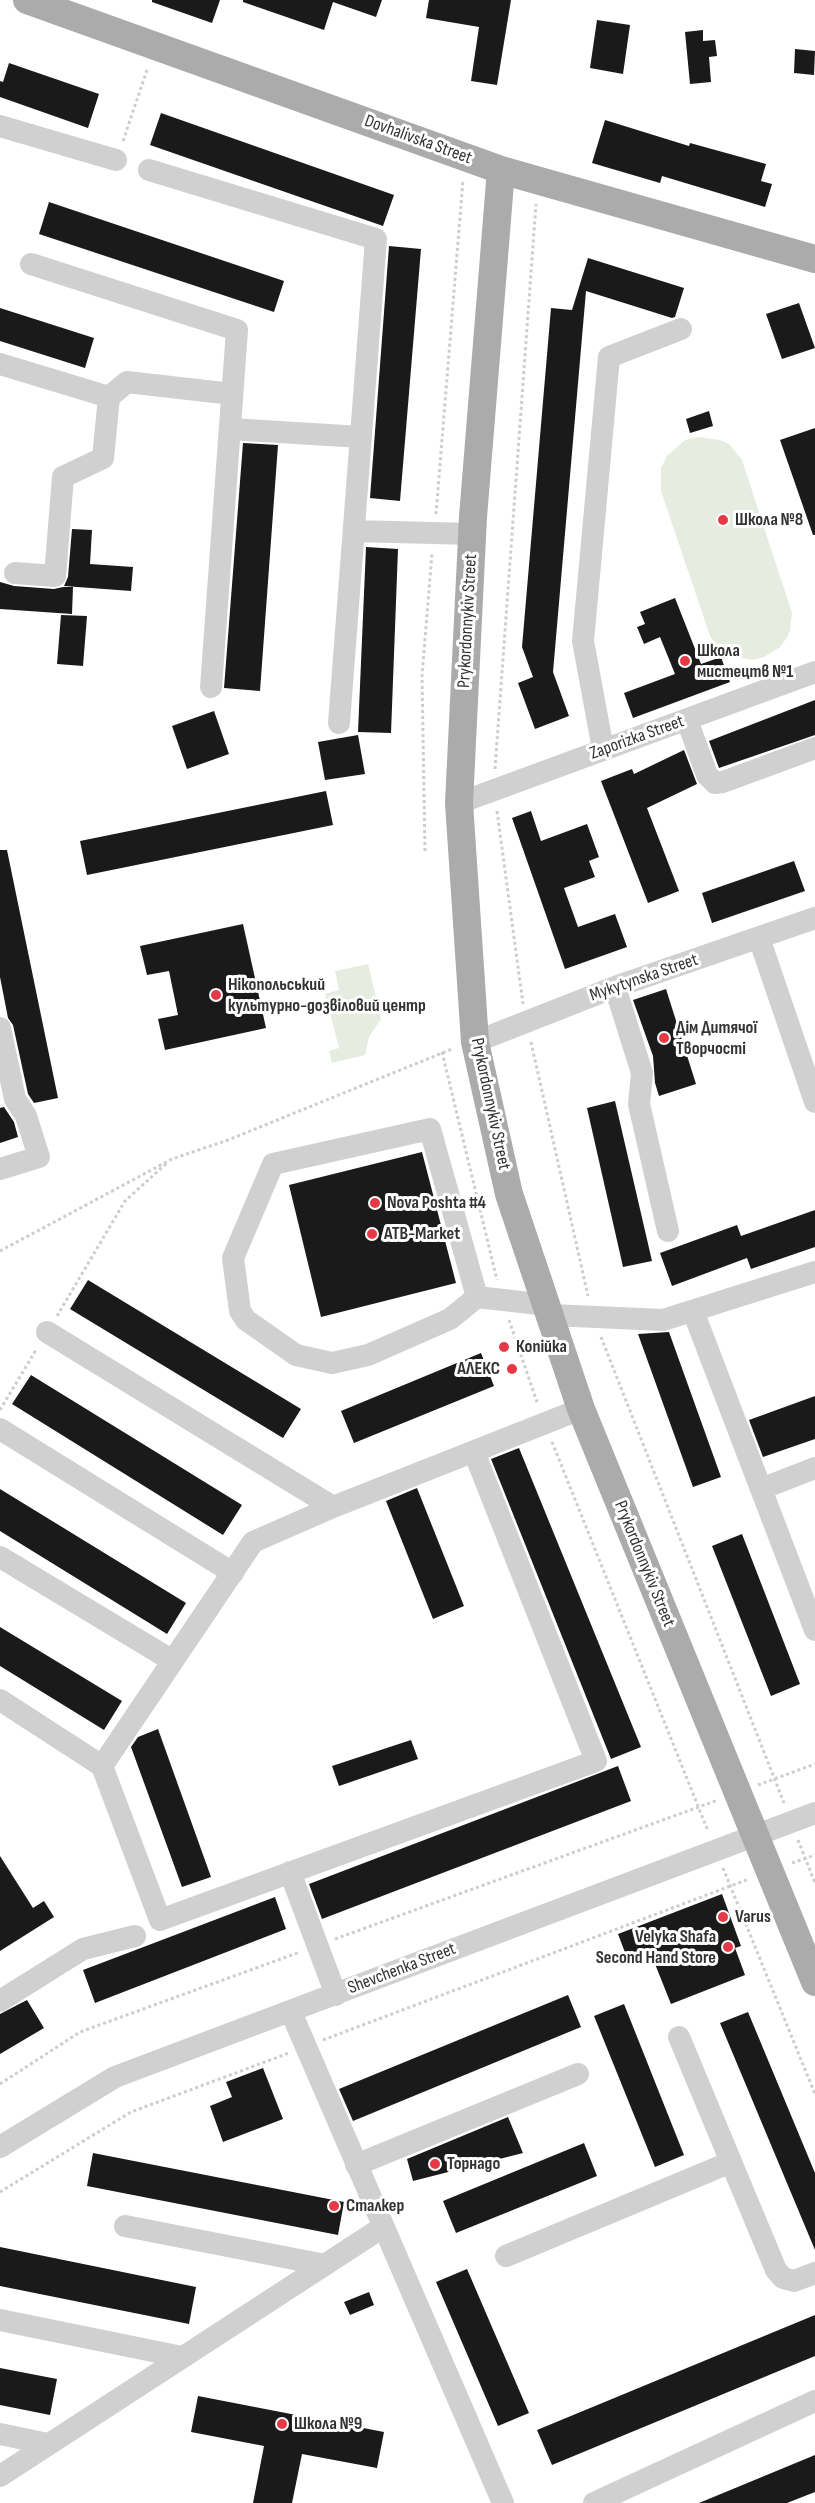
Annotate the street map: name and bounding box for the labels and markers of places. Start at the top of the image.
place label: Школа №8 [735,509,803,531]
marker: Школа №8 [716,513,730,527]
place label: Школа мистецтв №1 [697,640,793,682]
marker: Школа мистецтв №1 [678,654,692,668]
place label: Нікопольський культурно-дозвіловий центр [228,974,426,1016]
marker: Нікопольський культурно-дозвіловий центр [209,988,223,1002]
place label: Дім Дитячої Творчості [676,1017,757,1060]
marker: Дім Дитячої Творчості [657,1031,671,1045]
place label: Nova Poshta #4 [387,1192,486,1214]
marker: Nova Poshta #4 [368,1196,382,1210]
place label: ATB-Market [384,1223,460,1245]
marker: ATB-Market [365,1227,379,1241]
place label: Копійка [516,1336,567,1358]
marker: Копійка [497,1340,511,1354]
place label: АЛЕКС [457,1358,500,1380]
marker: АЛЕКС [505,1362,519,1376]
place label: Varus [735,1906,771,1928]
marker: Varus [716,1910,730,1924]
place label: Velyka Shafa Second Hand Store [596,1926,716,1968]
marker: Velyka Shafa Second Hand Store [721,1940,735,1954]
place label: Торнадо [447,2153,500,2175]
marker: Торнадо [428,2157,442,2171]
place label: Сталкер [346,2195,404,2217]
marker: Сталкер [327,2199,341,2213]
place label: Школа №9 [294,2413,362,2435]
marker: Школа №9 [275,2417,289,2431]

